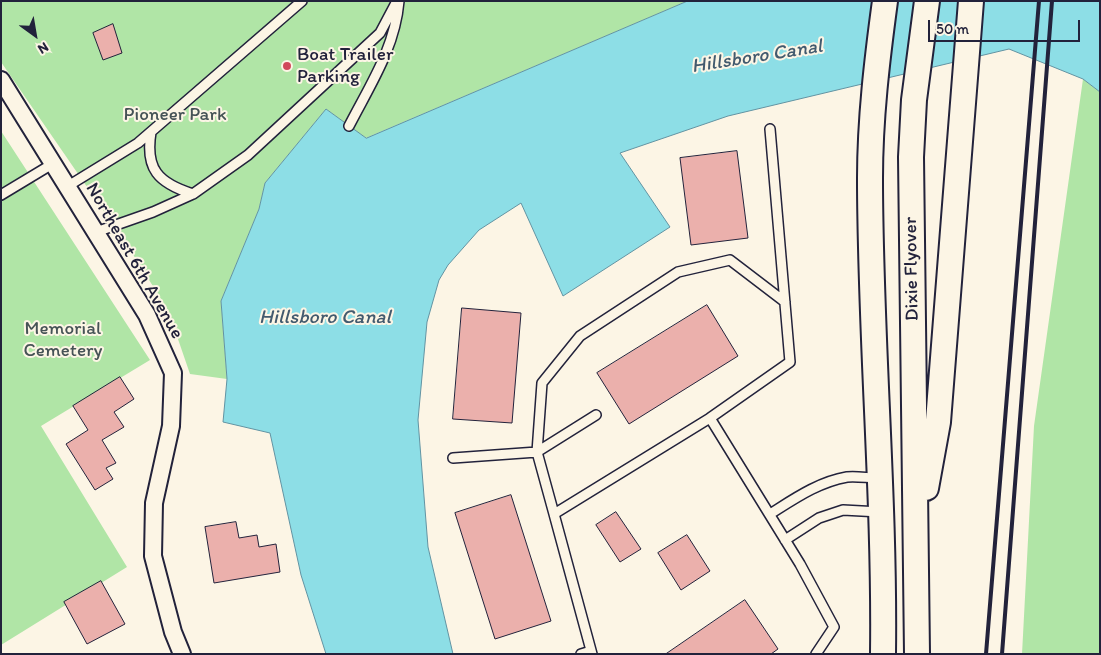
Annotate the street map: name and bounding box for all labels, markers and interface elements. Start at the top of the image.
north arrow [10,10,60,60]
scale bar [931,10,1084,42]
text: 50 m [936,20,969,38]
water label: Hillsboro Canal [690,35,824,79]
text: N [35,38,52,58]
place label: Boat Trailer Parking [297,44,393,88]
marker: Boat Trailer Parking [281,60,293,72]
park label: Pioneer Park [123,104,227,126]
street label: Northeast 6th Avenue [80,179,188,343]
street label: Dixie Flyover [900,217,924,321]
water label: Hillsboro Canal [259,306,391,330]
park label: Memorial Cemetery [23,318,103,362]

